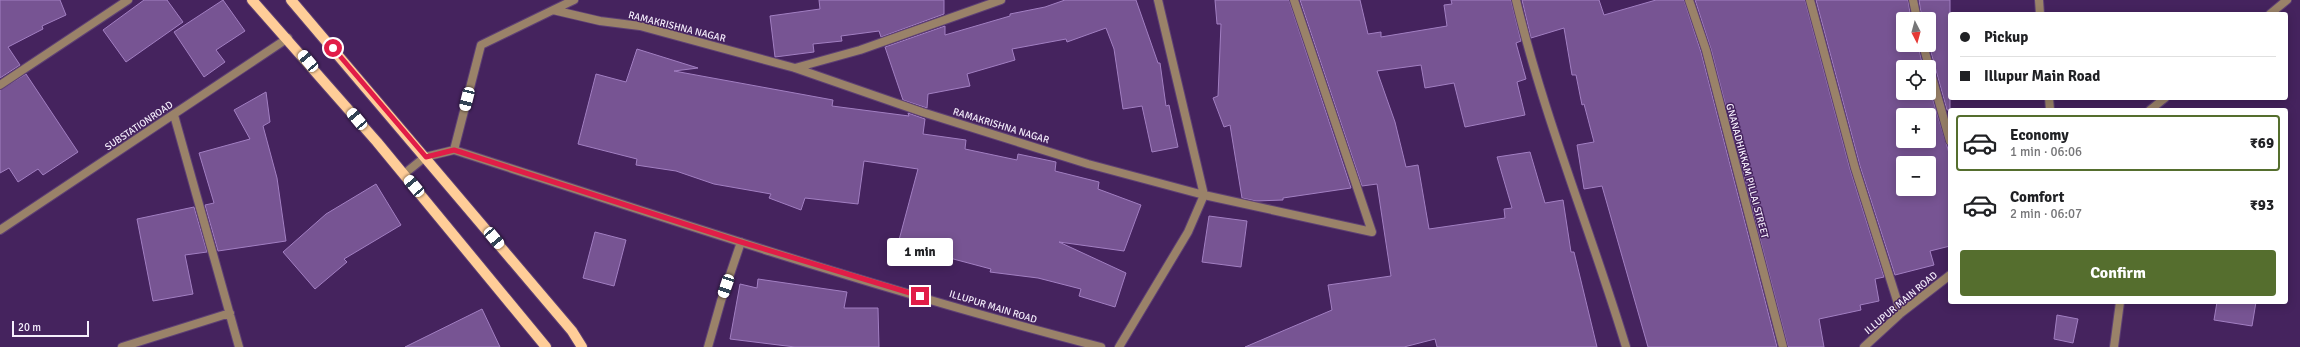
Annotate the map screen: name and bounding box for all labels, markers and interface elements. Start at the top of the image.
street label: RAMAKRISHNA NAGAR [627,9,727,45]
north arrow [1896,12,1936,52]
map controls [1896,12,1936,196]
text: Pickup [1984,28,2028,46]
route start [324,39,342,57]
car [296,48,320,74]
button: locate [1896,60,1936,100]
text: Illupur Main Road [1984,67,2100,85]
car [458,86,476,112]
street label: SUBSTATIONROAD [103,99,175,153]
street label: GNANADHIKKAM PILLAI STREET [1723,102,1771,240]
car [345,106,369,132]
street label: RAMAKRISHNA NAGAR [951,106,1051,146]
button: + [1896,108,1936,148]
icon: car [1962,125,1998,161]
text: Economy [2010,126,2069,144]
text: ₹69 [2250,134,2274,152]
text: 1 min · 06:06 [2010,144,2082,160]
button: − [1896,156,1936,196]
car [402,173,426,199]
icon: car [1962,187,1998,223]
text: Comfort [2010,188,2064,206]
text: ₹93 [2250,196,2274,214]
text: 2 min · 06:07 [2010,206,2082,222]
car [482,225,506,251]
callout: 1 min [887,238,953,266]
text: 1 min [904,244,936,260]
button: Confirm [1960,250,2276,296]
street label: ILLUPUR MAIN ROAD [1862,269,1940,337]
car [716,273,736,299]
route end [911,287,929,305]
street label: ILLUPUR MAIN ROAD [948,288,1038,326]
scale bar [12,319,89,338]
text: 20 m [18,321,41,334]

